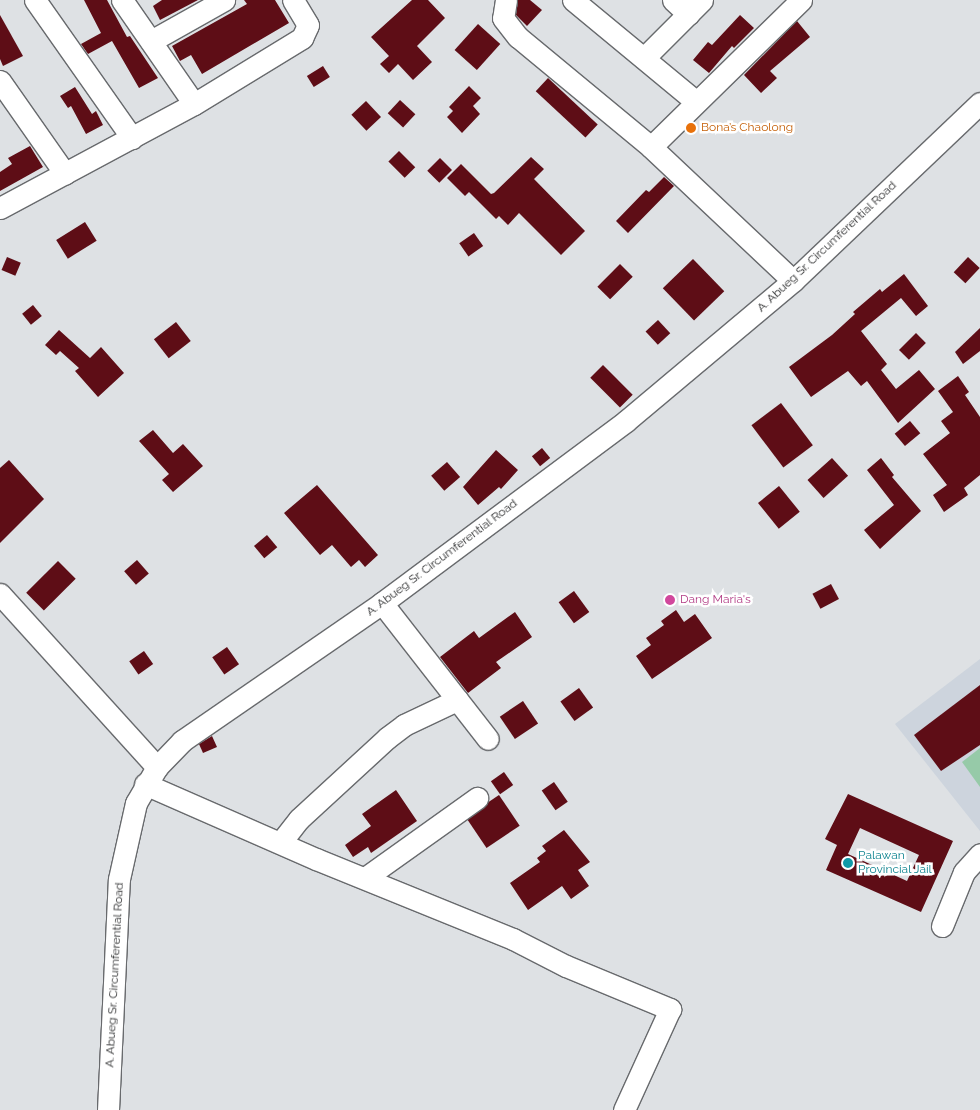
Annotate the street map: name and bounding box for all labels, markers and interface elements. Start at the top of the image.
place label: Bona’s Chaolong [701,121,793,135]
marker: Bona’s Chaolong [685,122,697,134]
street label: A. Abueg Sr. Circumferential Road [754,178,900,316]
street label: A. Abueg Sr. Circumferential Road [363,496,521,620]
place label: Dang Maria's [680,593,751,607]
marker: Dang Maria's [664,594,676,606]
place label: Palawan Provincial Jail [858,849,933,877]
marker: Palawan Provincial Jail [842,857,854,869]
street label: A. Abueg Sr. Circumferential Road [103,882,127,1068]

